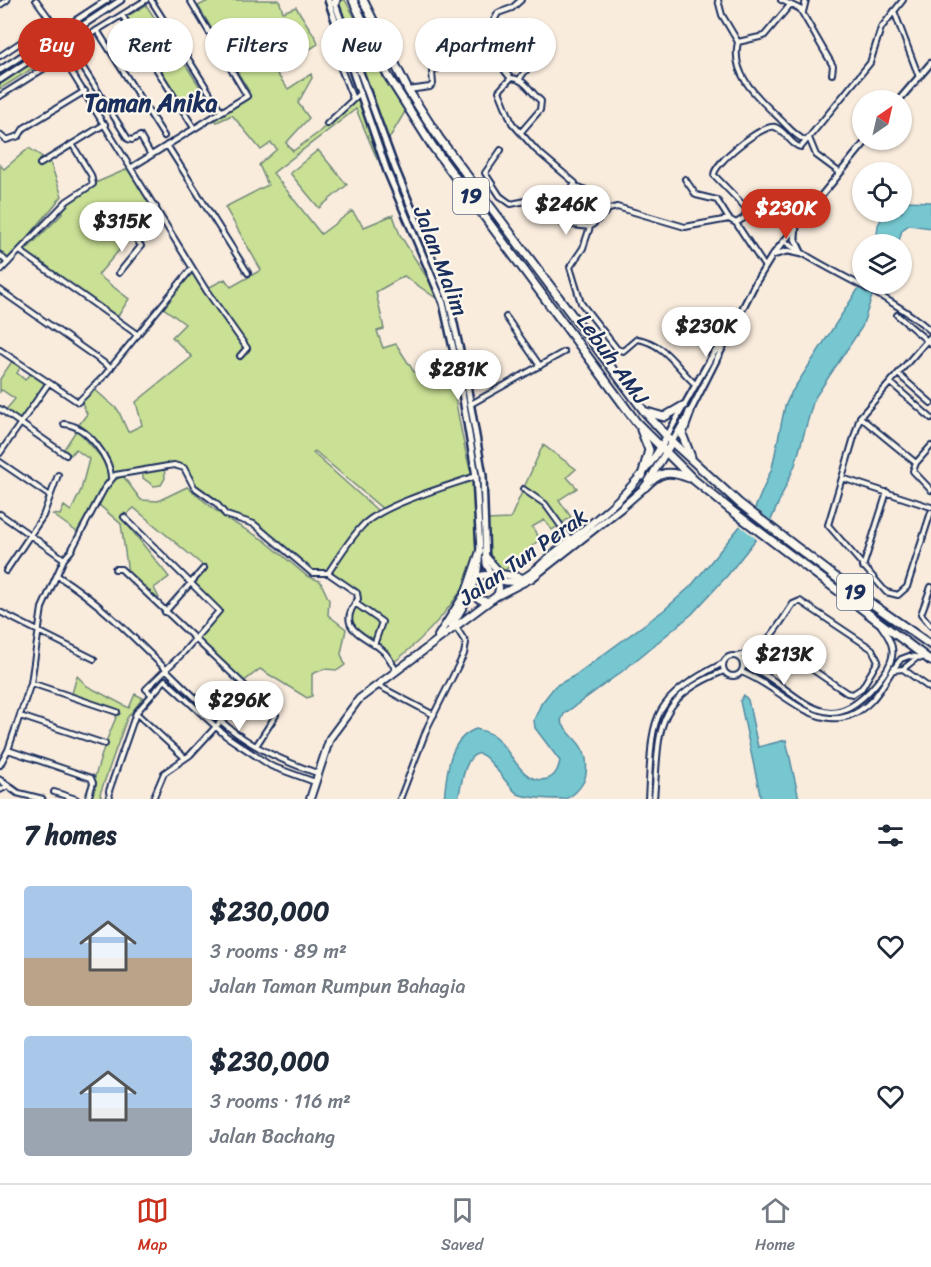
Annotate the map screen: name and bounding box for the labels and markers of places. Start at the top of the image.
pin: $246K [524,185,608,236]
pin: $230K [744,189,828,240]
pin: $315K [80,202,164,253]
pin: $230K [664,307,748,358]
pin: $281K [416,350,500,401]
pin: $213K [742,635,826,686]
pin: $296K [197,681,281,732]

